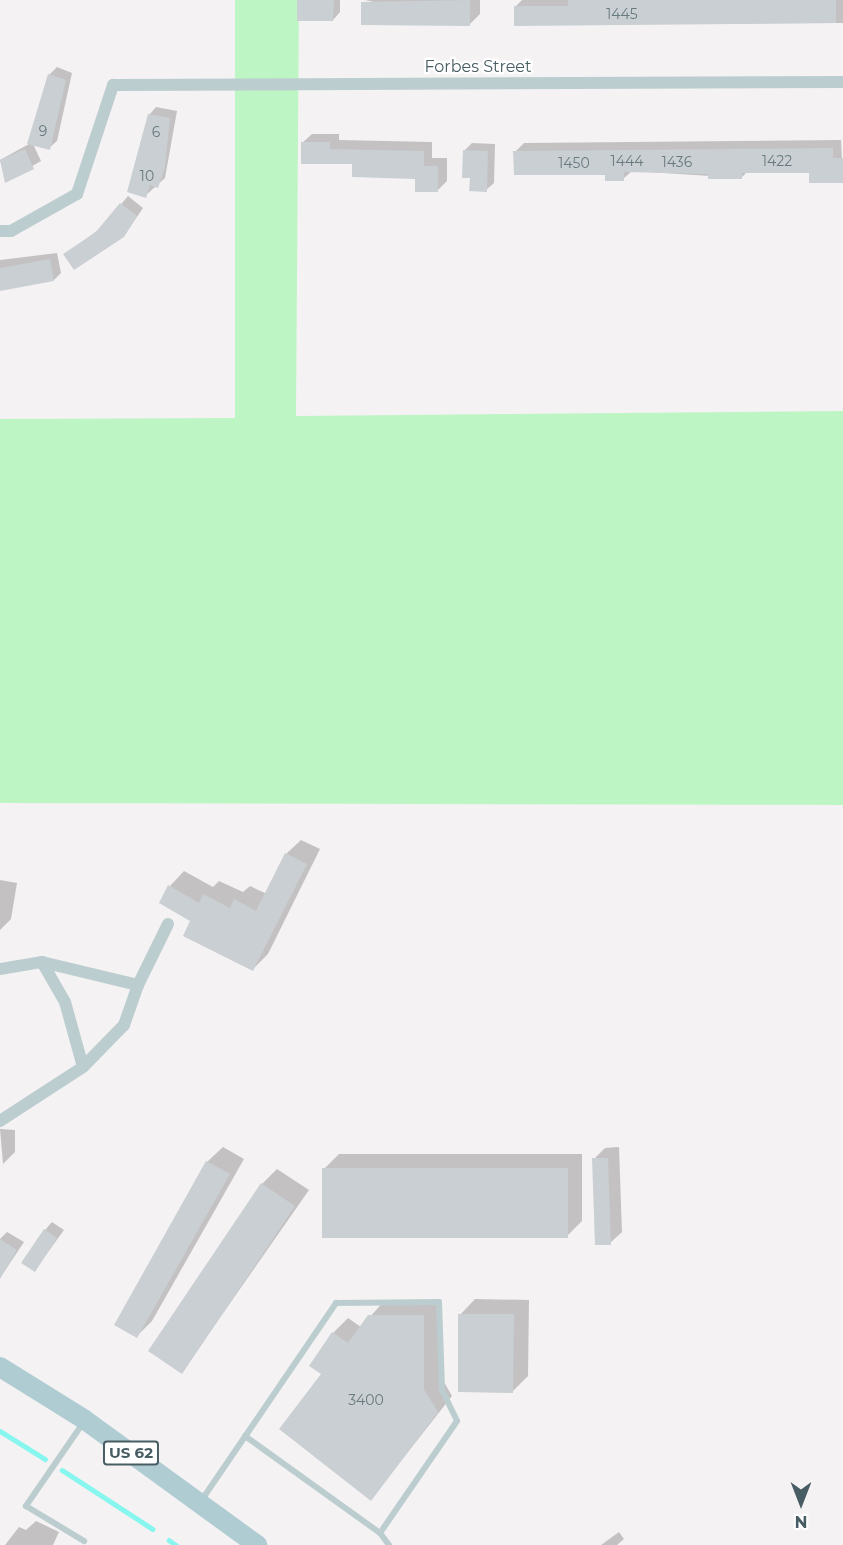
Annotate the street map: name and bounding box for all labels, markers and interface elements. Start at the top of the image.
house number: 1445 [606,6,638,22]
street label: Forbes Street [424,57,532,77]
house number: 9 [39,123,47,139]
house number: 6 [152,124,160,140]
house number: 1444 [611,153,643,169]
house number: 1422 [762,153,792,169]
house number: 1436 [662,154,692,170]
house number: 1450 [558,155,590,171]
house number: 10 [140,168,154,184]
house number: 3400 [348,1392,384,1408]
road number: US 62 [102,1441,160,1465]
north arrow [771,1473,831,1533]
text: N [795,1512,807,1531]

